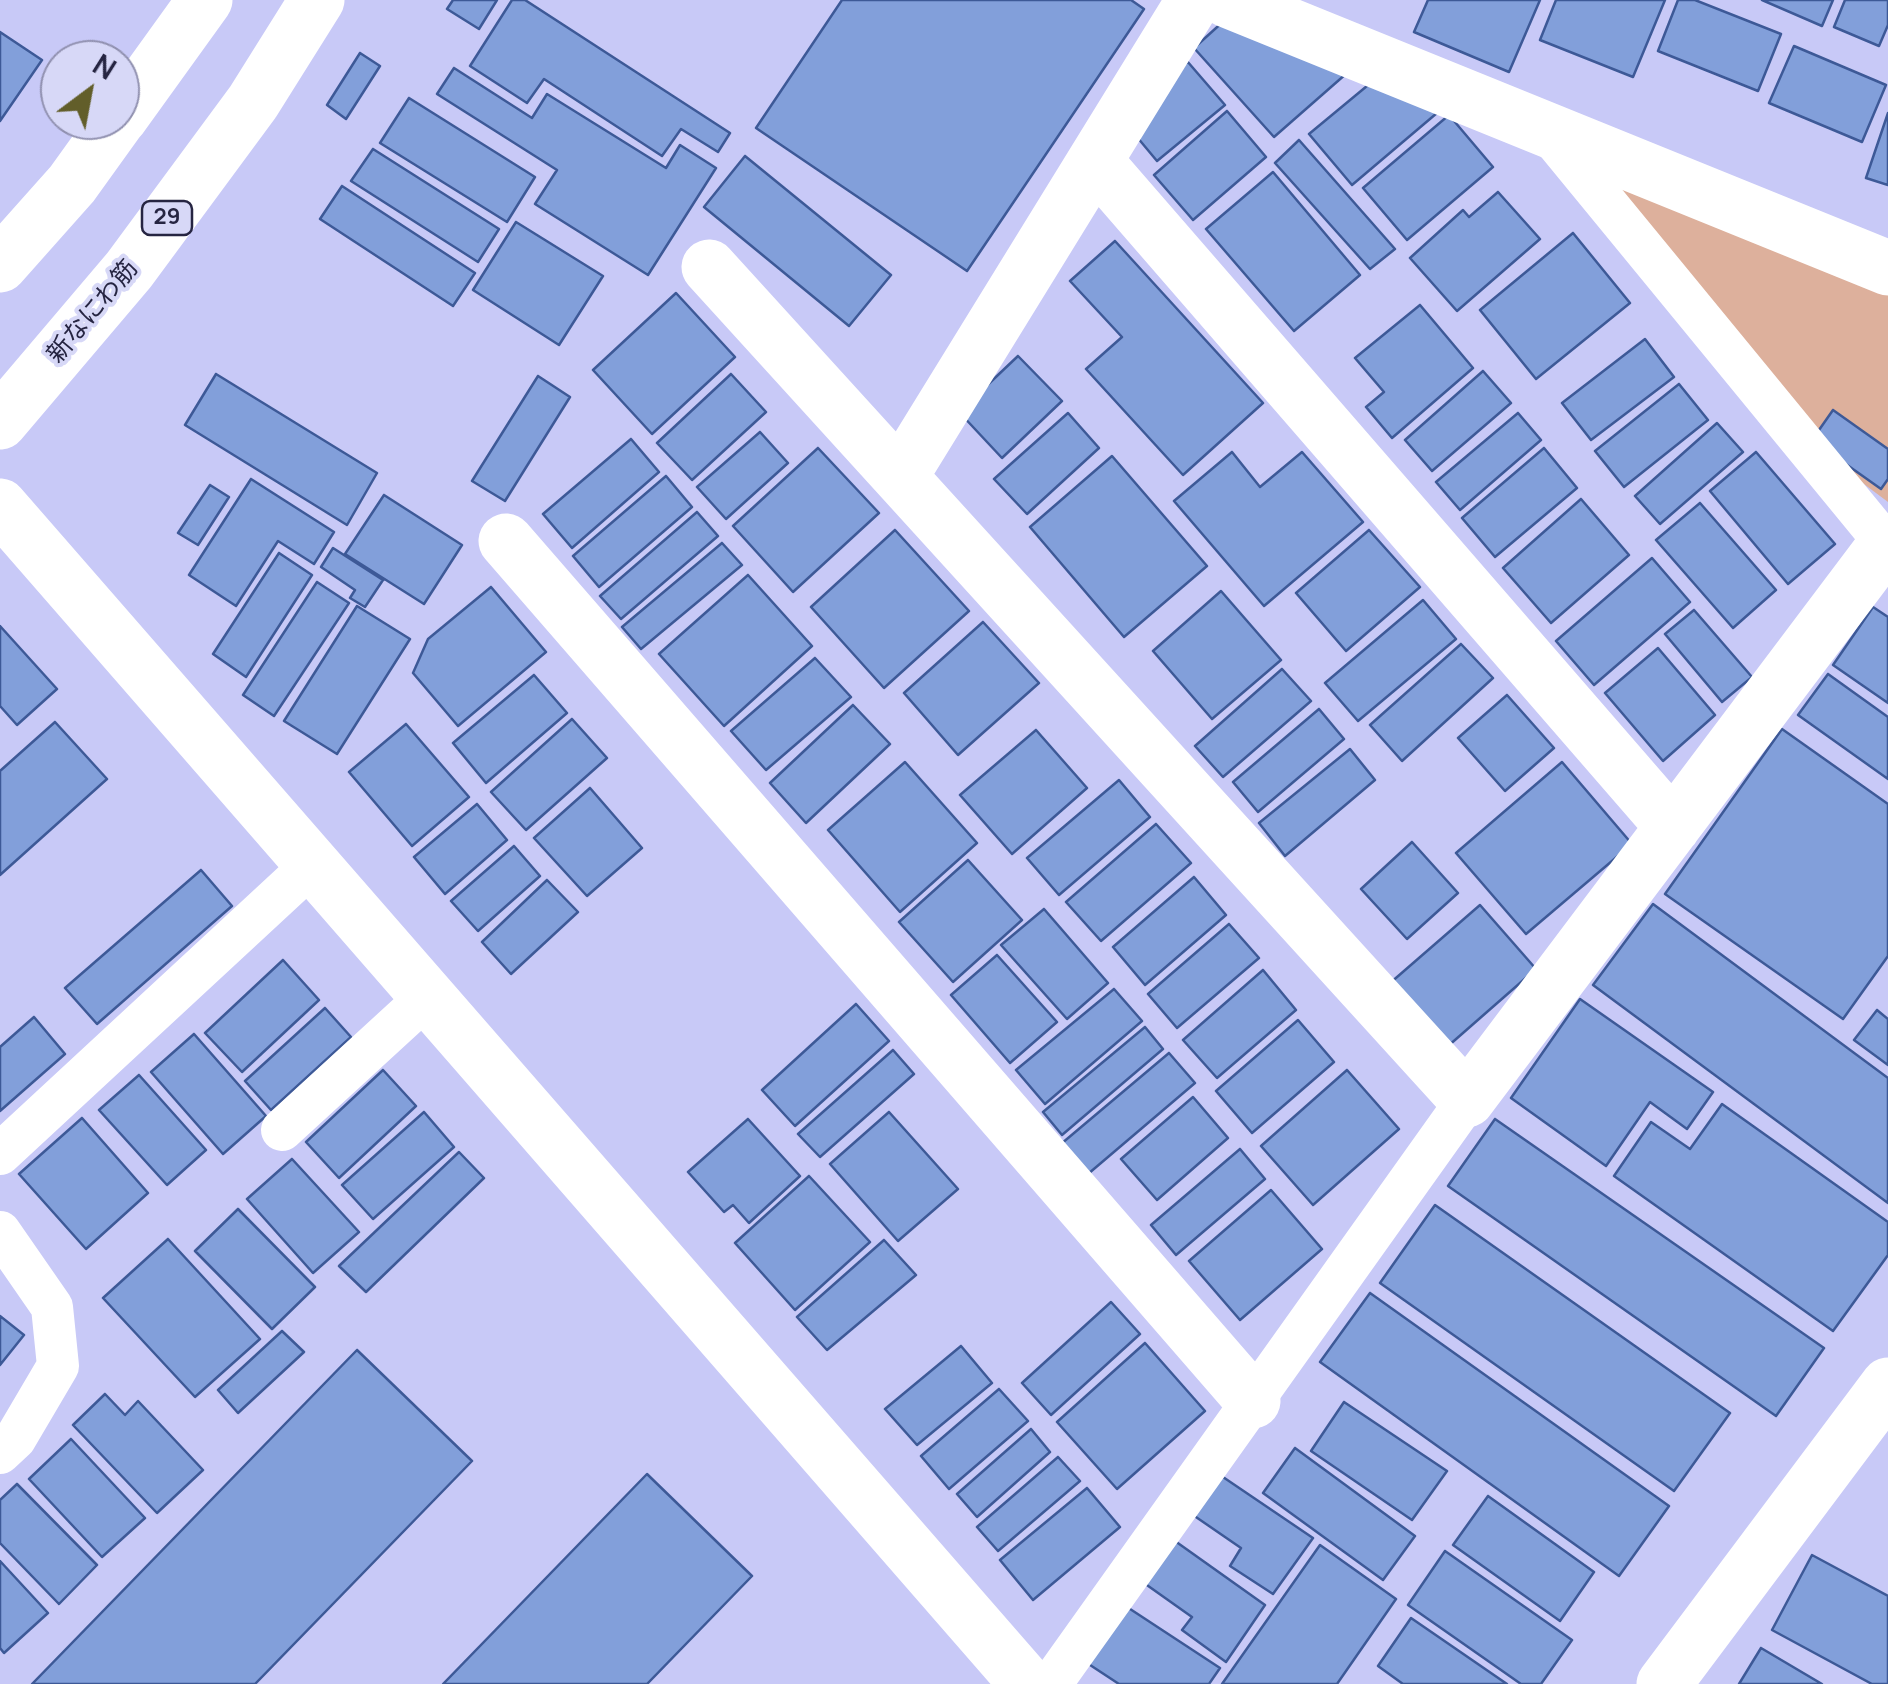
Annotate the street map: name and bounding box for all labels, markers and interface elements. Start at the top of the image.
north arrow [40,40,140,140]
text: N [86,45,123,88]
road number: 29 [142,201,192,235]
street label: 新なにわ筋 [41,254,145,370]

